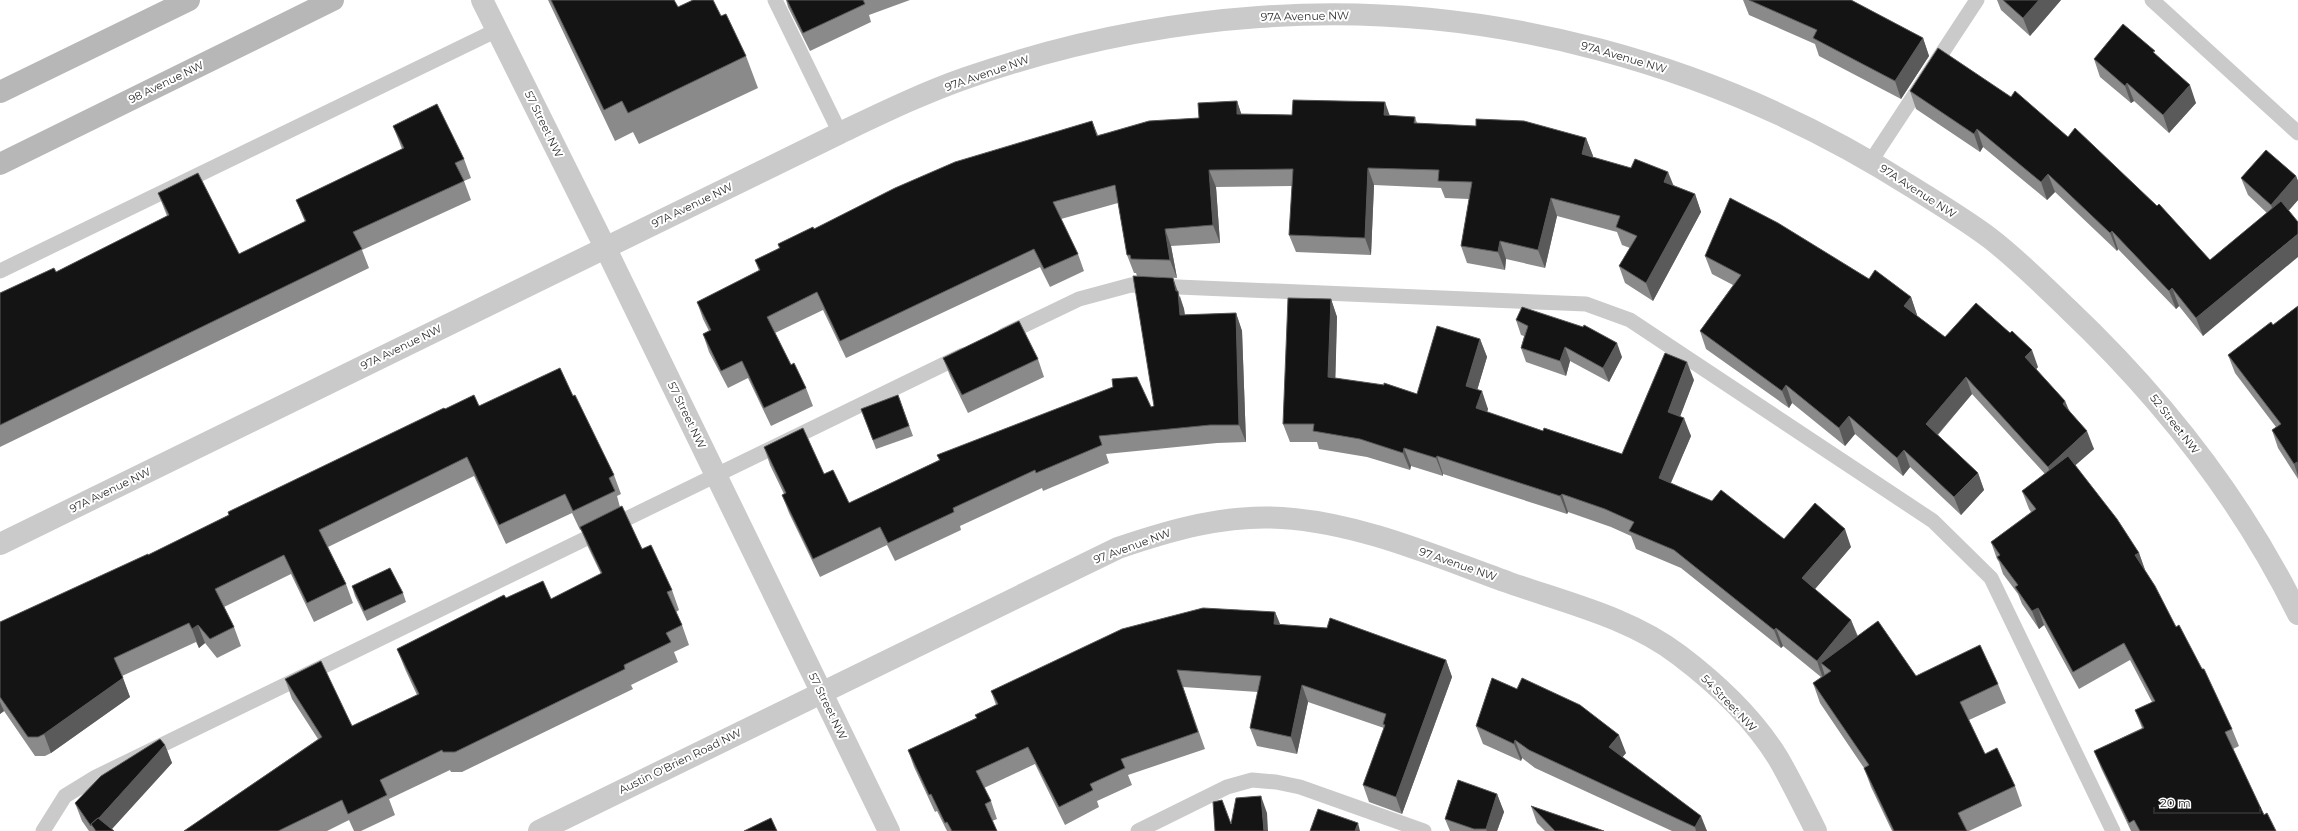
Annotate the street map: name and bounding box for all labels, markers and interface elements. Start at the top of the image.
street label: 97A Avenue NW [1261,8,1349,24]
street label: 97A Avenue NW [1580,38,1668,76]
street label: 97A Avenue NW [943,52,1031,94]
street label: 98 Avenue NW [126,58,206,106]
street label: 57 Street NW [522,88,566,160]
street label: 97A Avenue NW [1877,161,1959,221]
street label: 97A Avenue NW [649,179,735,231]
street label: 97A Avenue NW [358,321,444,373]
street label: 57 Street NW [665,379,709,451]
street label: 52 Street NW [2147,391,2203,457]
street label: 97A Avenue NW [67,464,153,516]
street label: 97 Avenue NW [1091,526,1173,566]
street label: 97 Avenue NW [1417,544,1499,584]
street label: 57 Street NW [806,670,850,742]
street label: 54 Street NW [1698,672,1760,734]
street label: Austin O'Brien Road NW [616,725,744,797]
scale bar [2154,789,2260,815]
text: 20 m [2160,795,2191,810]

